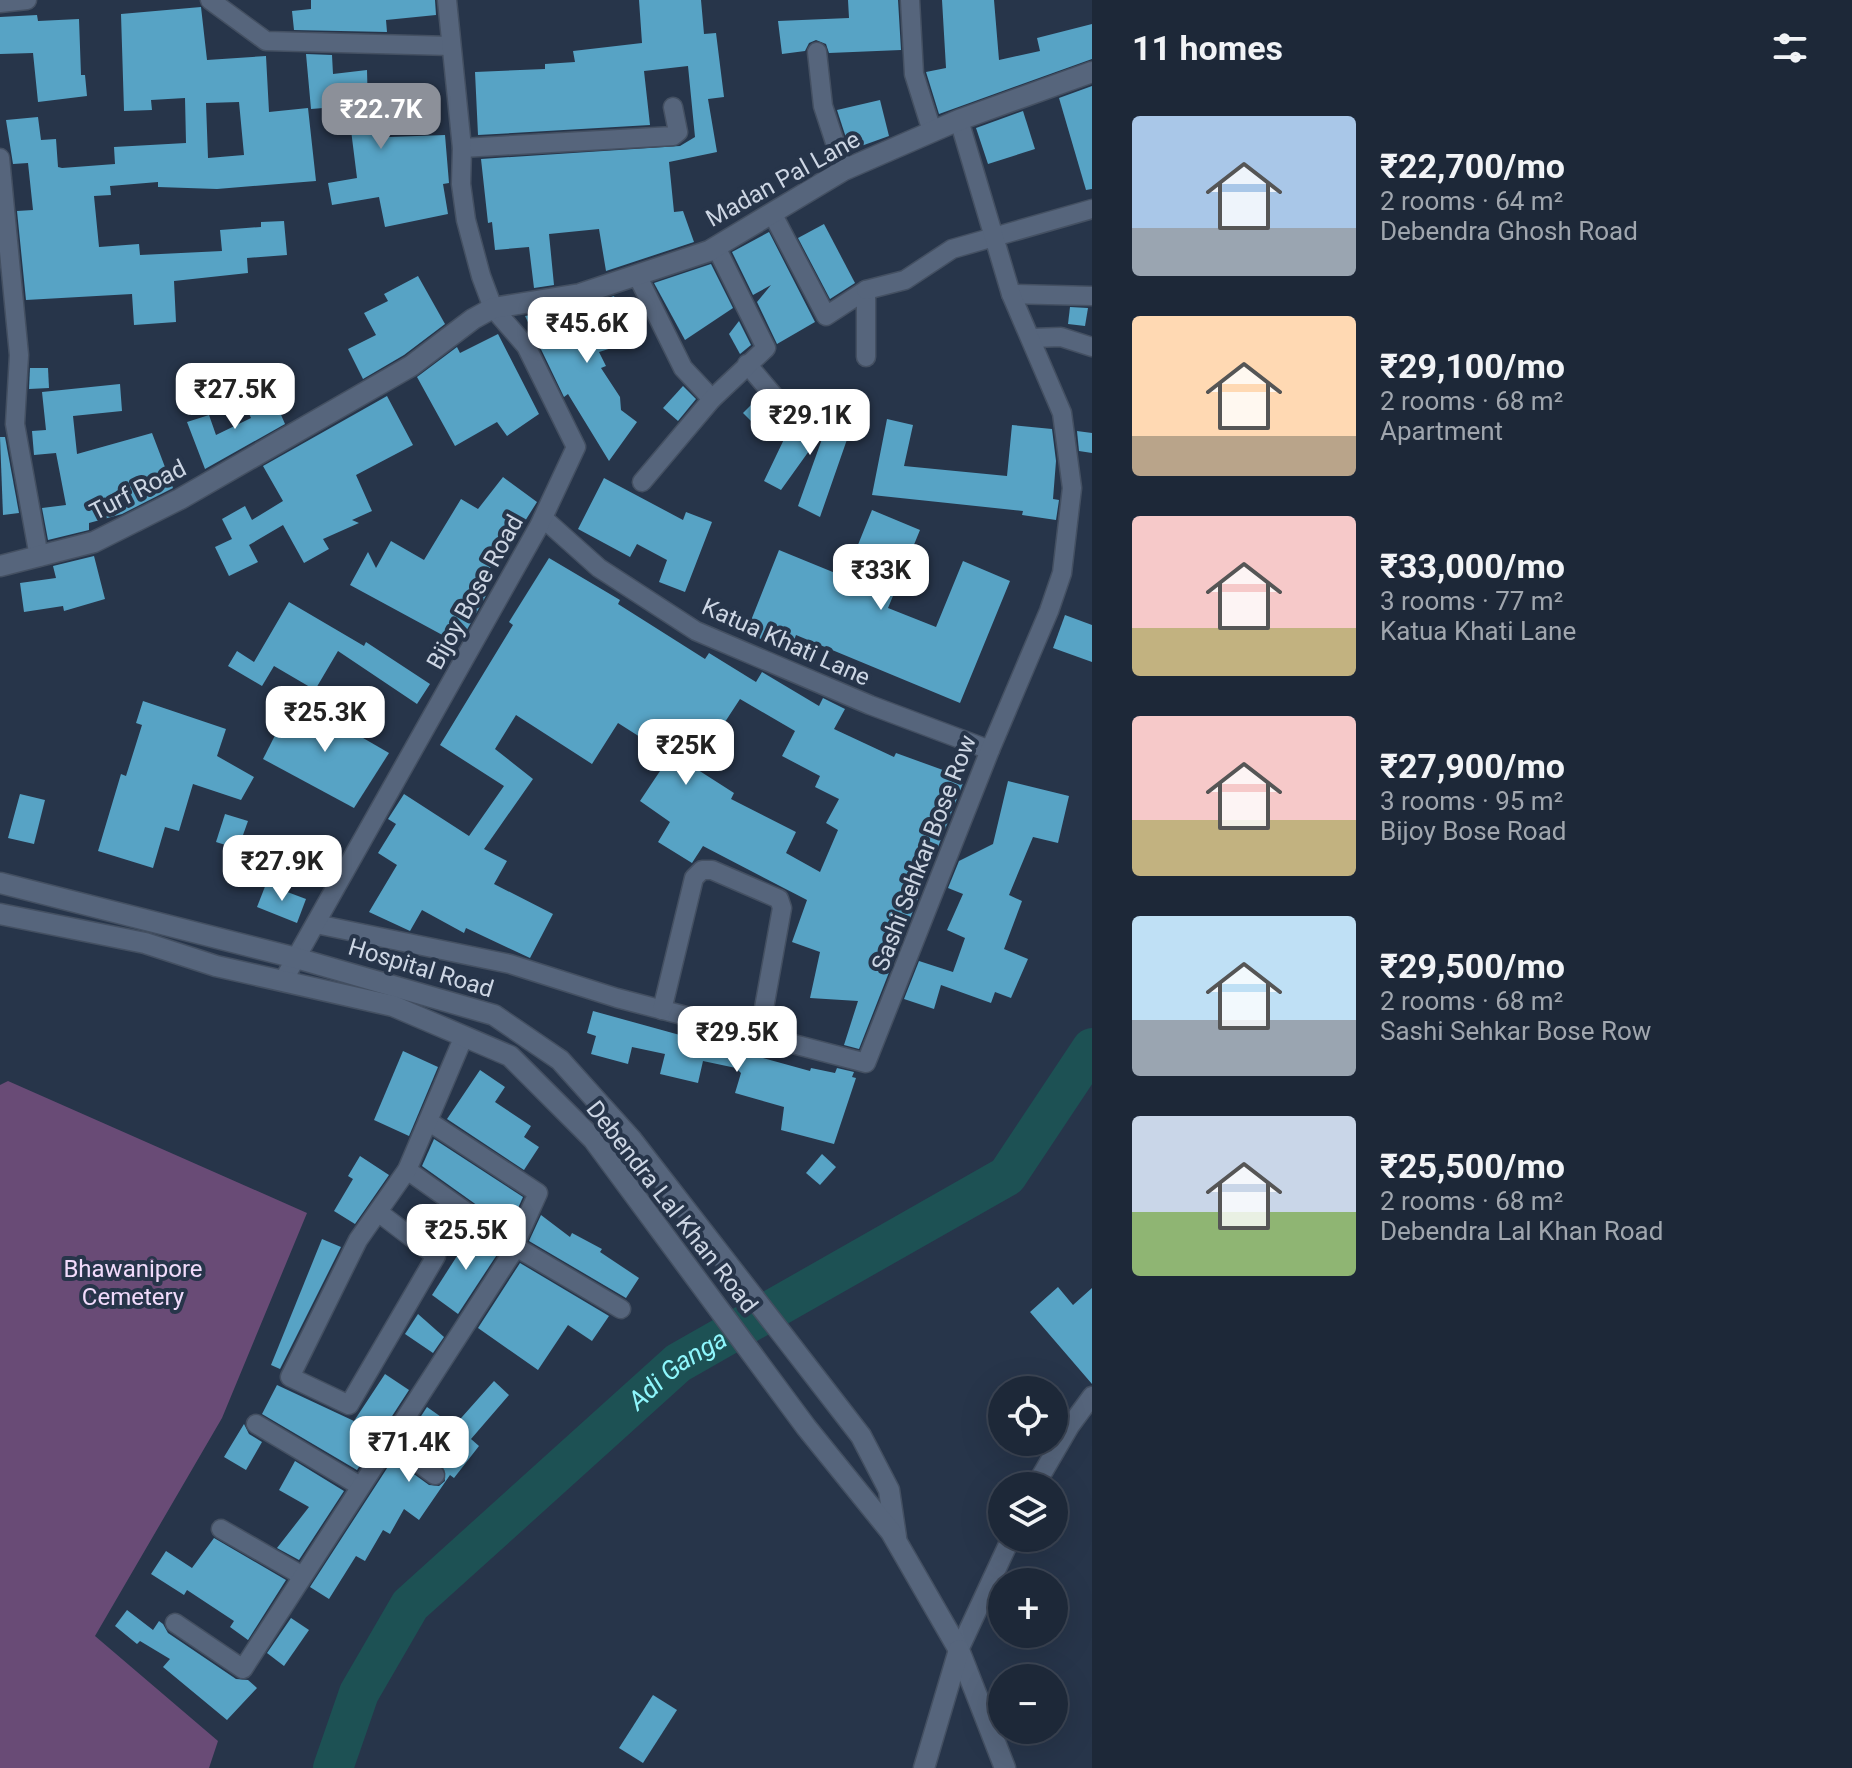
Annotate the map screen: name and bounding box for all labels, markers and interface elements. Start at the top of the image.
icon: filters [1768,26,1812,70]
text: 11 homes [1132,28,1283,68]
pin: ₹22.7K [316,83,446,151]
text: ₹22.7K [340,94,422,124]
street label: Madan Pal Lane [701,125,865,233]
text: ₹22,700/mo [1380,146,1565,186]
icon: home [1196,148,1292,244]
text: 2 rooms · 64 m² [1380,186,1563,216]
text: Debendra Ghosh Road [1380,216,1638,246]
pin: ₹45.6K [522,297,652,365]
text: ₹45.6K [546,308,628,338]
text: ₹29,100/mo [1380,346,1565,386]
icon: home [1196,348,1292,444]
pin: ₹27.5K [170,363,300,431]
text: ₹27.5K [194,374,276,404]
text: 2 rooms · 68 m² [1380,386,1563,416]
pin: ₹29.1K [745,389,875,457]
text: ₹29.1K [769,400,851,430]
text: Apartment [1380,416,1503,446]
street label: Turf Road [85,454,191,526]
street label: Bijoy Bose Road [421,510,529,674]
pin: ₹33K [834,544,928,612]
text: ₹33,000/mo [1380,546,1565,586]
icon: home [1196,548,1292,644]
text: ₹33K [851,555,911,585]
text: 3 rooms · 77 m² [1380,586,1563,616]
street label: Katua Khati Lane [698,592,874,692]
text: Katua Khati Lane [1380,616,1576,646]
pin: ₹25.3K [260,686,390,754]
text: ₹25.3K [284,697,366,727]
pin: ₹25K [639,719,733,787]
text: ₹25K [656,730,716,760]
street label: Sashi Sehkar Bose Row [866,731,982,975]
text: ₹27,900/mo [1380,746,1565,786]
icon: home [1196,748,1292,844]
text: 3 rooms · 95 m² [1380,786,1563,816]
text: Bijoy Bose Road [1380,816,1566,846]
pin: ₹27.9K [217,835,347,903]
text: ₹27.9K [241,846,323,876]
street label: Hospital Road [345,933,497,1003]
text: ₹29,500/mo [1380,946,1565,986]
icon: home [1196,948,1292,1044]
text: 2 rooms · 68 m² [1380,986,1563,1016]
pin: ₹29.5K [672,1006,802,1074]
text: Sashi Sehkar Bose Row [1380,1016,1651,1046]
text: ₹29.5K [696,1017,778,1047]
street label: Debendra Lal Khan Road [580,1095,764,1319]
text: ₹25,500/mo [1380,1146,1565,1186]
icon: home [1196,1148,1292,1244]
text: 2 rooms · 68 m² [1380,1186,1563,1216]
pin: ₹25.5K [401,1204,531,1272]
text: ₹25.5K [425,1215,507,1245]
text: Debendra Lal Khan Road [1380,1216,1663,1246]
park label: Bhawanipore Cemetery [63,1255,203,1311]
water label: Adi Ganga [620,1323,732,1417]
map controls [988,1376,1068,1744]
button: locate [988,1376,1068,1456]
pin: ₹71.4K [344,1416,474,1484]
text: ₹71.4K [368,1427,450,1457]
button: layers [988,1472,1068,1552]
button: + [988,1568,1068,1648]
button: − [988,1664,1068,1744]

